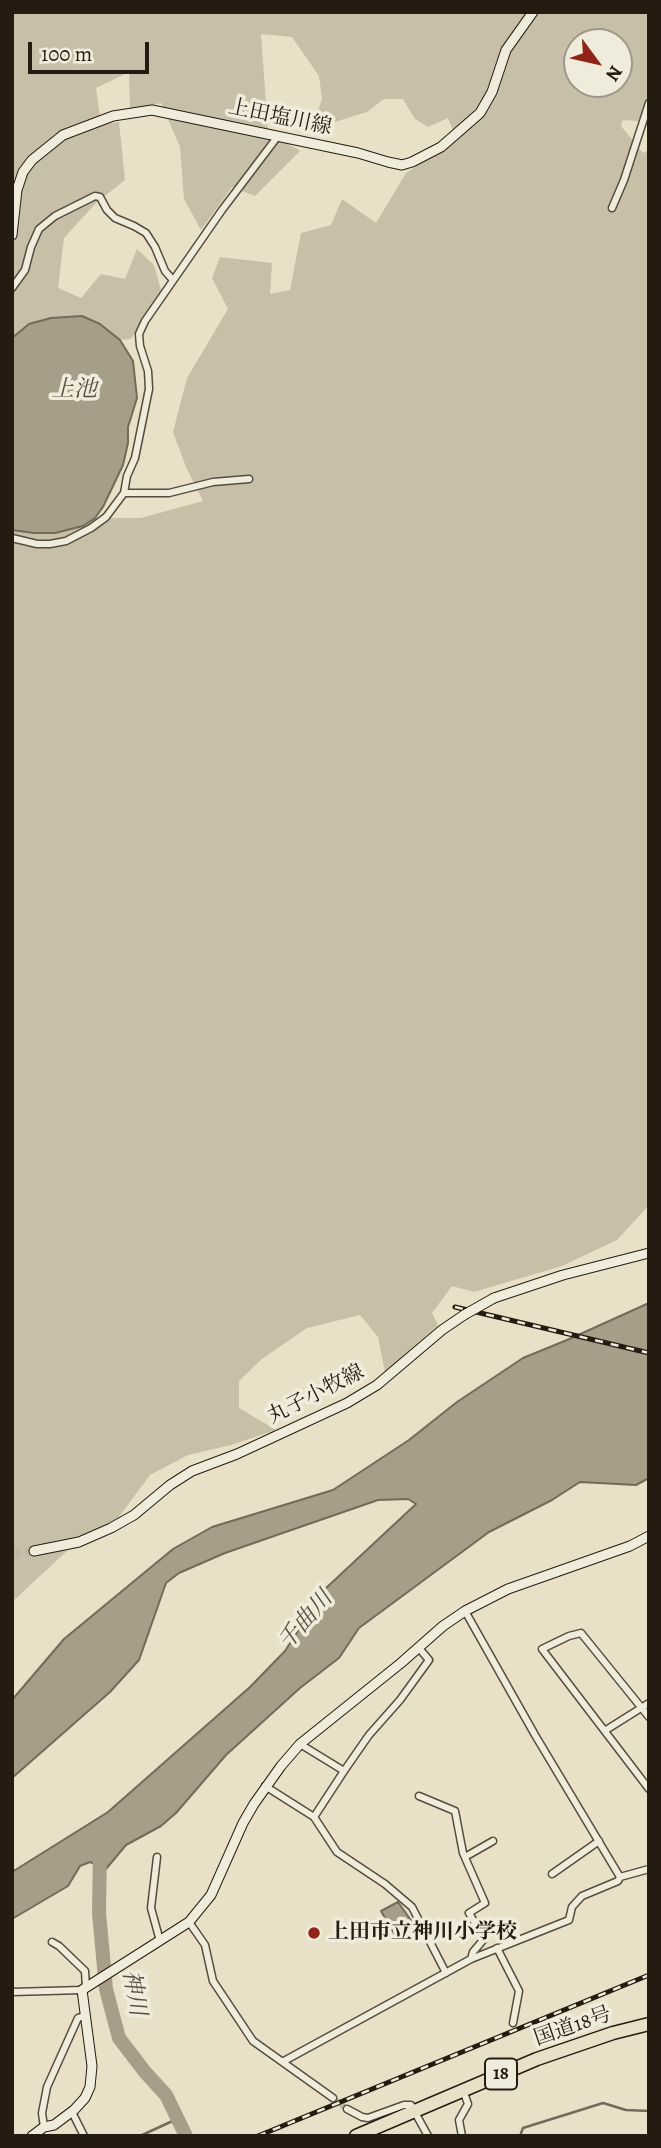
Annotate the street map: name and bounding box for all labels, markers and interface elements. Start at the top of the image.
scale bar [32,28,152,72]
north arrow [563,28,633,98]
text: 100 m [41,40,92,68]
text: N [599,60,629,86]
street label: 上田塩川線 [226,95,334,141]
water label: 上池 [51,376,97,404]
street label: 丸子小牧線 [264,1360,368,1430]
water label: 千曲川 [273,1586,339,1656]
place label: 上田市立神川小学校 [328,1920,517,1946]
marker: 上田市立神川小学校 [306,1925,322,1941]
water label: 神川 [115,1968,151,2018]
street label: 国道18号 [531,2002,615,2052]
road number: 18 [485,2058,517,2090]

